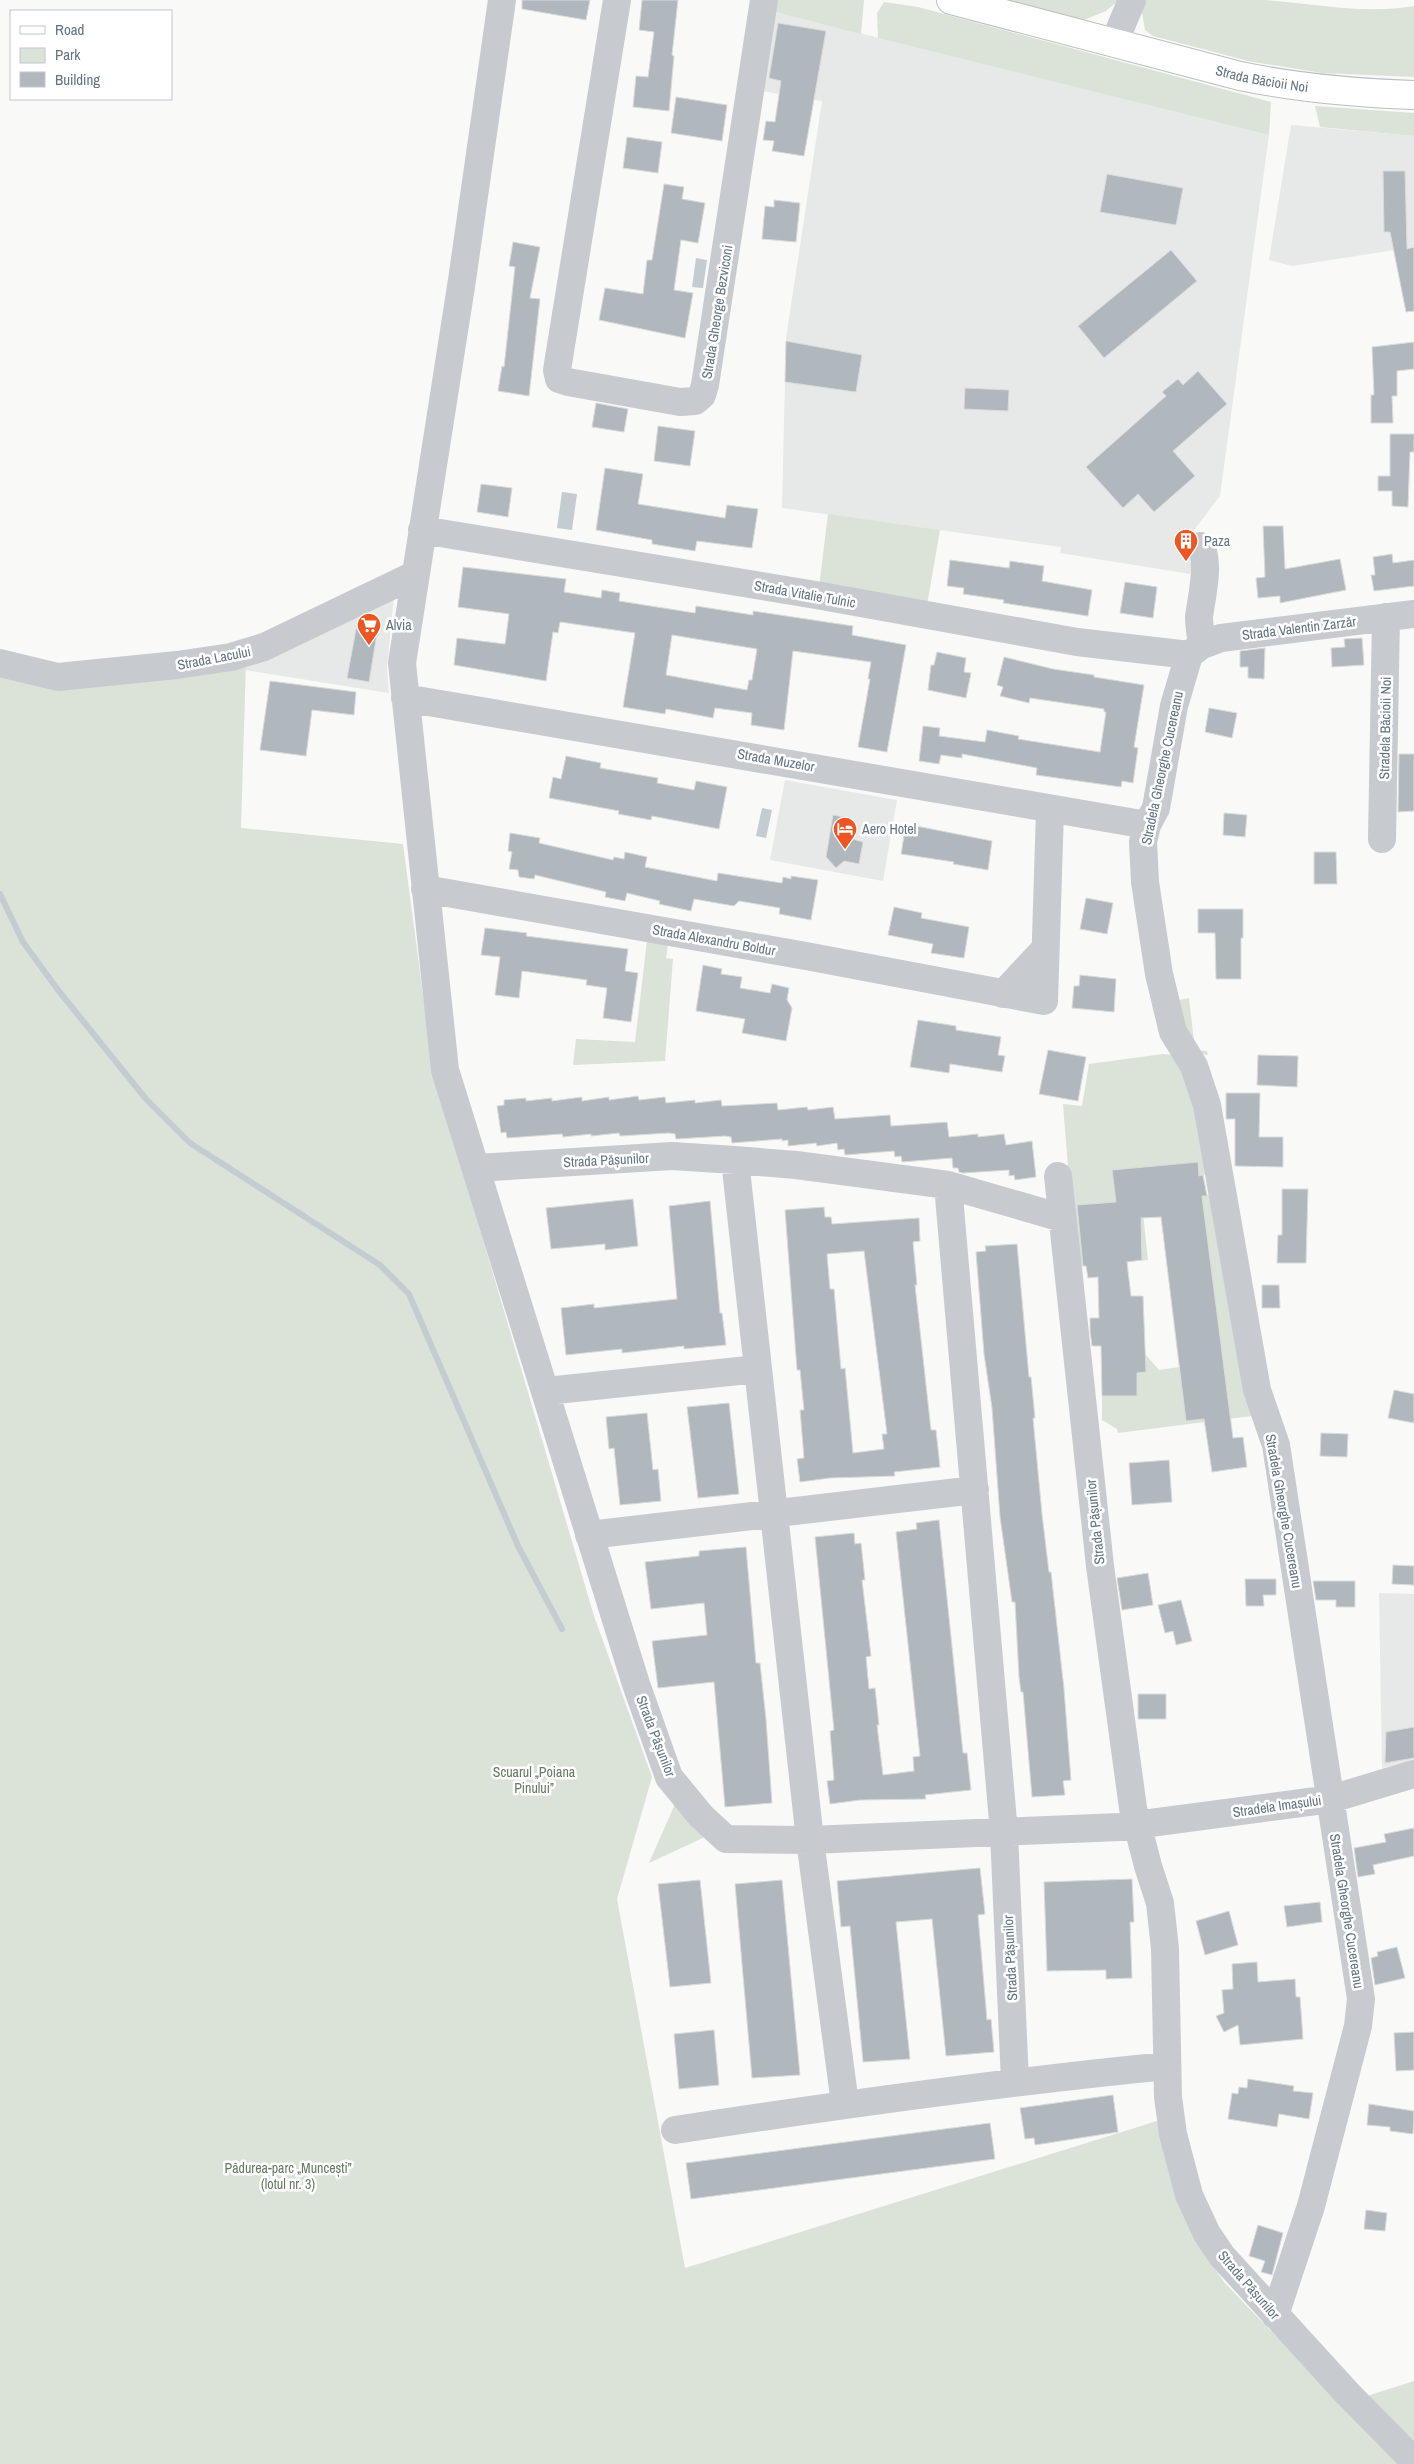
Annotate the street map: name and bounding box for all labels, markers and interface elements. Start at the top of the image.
legend [10,10,172,100]
text: Road [55,19,84,40]
text: Park [55,44,81,65]
street label: Strada Băcioii Noi [1214,61,1309,96]
text: Building [55,69,100,90]
street label: Strada Gheorge Bezviconi [698,244,736,380]
building icon: Paza [1173,528,1199,562]
place label: Paza [1204,532,1231,550]
street label: Strada Vitalie Tulnic [753,576,857,612]
supermarket icon: Alvia [356,612,382,646]
street label: Strada Valentin Zarzăr [1241,612,1357,644]
place label: Alvia [385,616,412,634]
street label: Strada Lacului [176,642,252,674]
street label: Stradela Băcioii Noi [1375,676,1395,780]
street label: Stradela Gheorghe Cucereanu [1137,690,1187,846]
street label: Strada Muzelor [736,744,816,776]
hotel icon: Aero Hotel [832,816,858,850]
place label: Aero Hotel [861,820,916,838]
street label: Strada Alexandru Boldur [651,920,777,960]
street label: Strada Pășunilor [563,1149,649,1171]
street label: Stradela Gheorghe Cucereanu [1262,1432,1306,1590]
street label: Strada Pășunilor [1082,1478,1108,1565]
street label: Strada Pășunilor [632,1693,680,1779]
park label: Scuarul „Poiana Pinului” [493,1763,576,1797]
street label: Stradela Imașului [1232,1791,1322,1821]
street label: Stradela Gheorghe Cucereanu [1326,1832,1368,1990]
street label: Strada Pășunilor [999,1915,1021,2001]
park label: Pădurea-parc „Muncești” (lotul nr. 3) [225,2159,352,2193]
street label: Strada Pășunilor [1214,2247,1284,2323]

